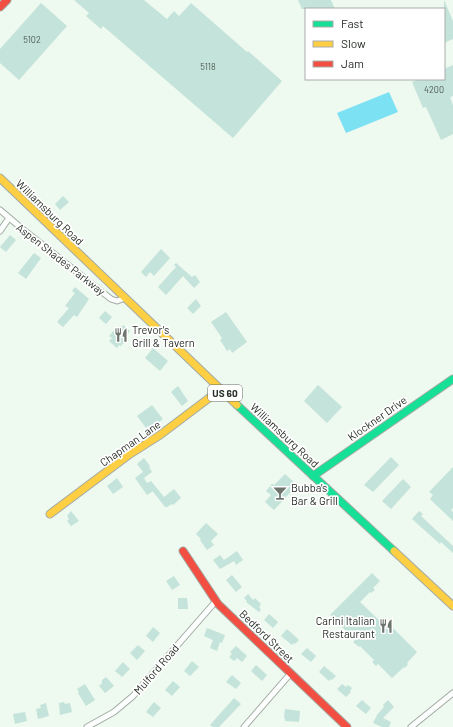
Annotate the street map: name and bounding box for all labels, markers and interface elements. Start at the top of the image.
legend [305,8,445,80]
text: Fast [341,16,364,30]
house number: 5102 [23,34,41,45]
text: Slow [341,36,366,50]
text: Jam [341,56,364,70]
house number: 5118 [200,61,216,72]
house number: 4200 [424,84,444,95]
street label: Williamsburg Road [14,177,86,247]
street label: Aspen Shades Parkway [14,220,108,298]
place label: Trevor's Grill & Tavern [132,323,195,349]
restaurant icon: Trevor's Grill & Tavern [113,327,129,343]
road number: US 60 [208,385,242,401]
street label: Klockner Drive [345,393,409,443]
street label: Williamsburg Road [248,400,322,470]
street label: Chapman Lane [97,417,163,469]
place label: Bubba's Bar & Grill [291,481,338,507]
bar icon: Bubba's Bar & Grill [272,485,288,501]
street label: Bedford Street [237,607,297,665]
place label: Carini Italian Restaurant [316,614,375,640]
restaurant icon: Carini Italian Restaurant [378,618,394,634]
street label: Mulford Road [131,641,181,697]

